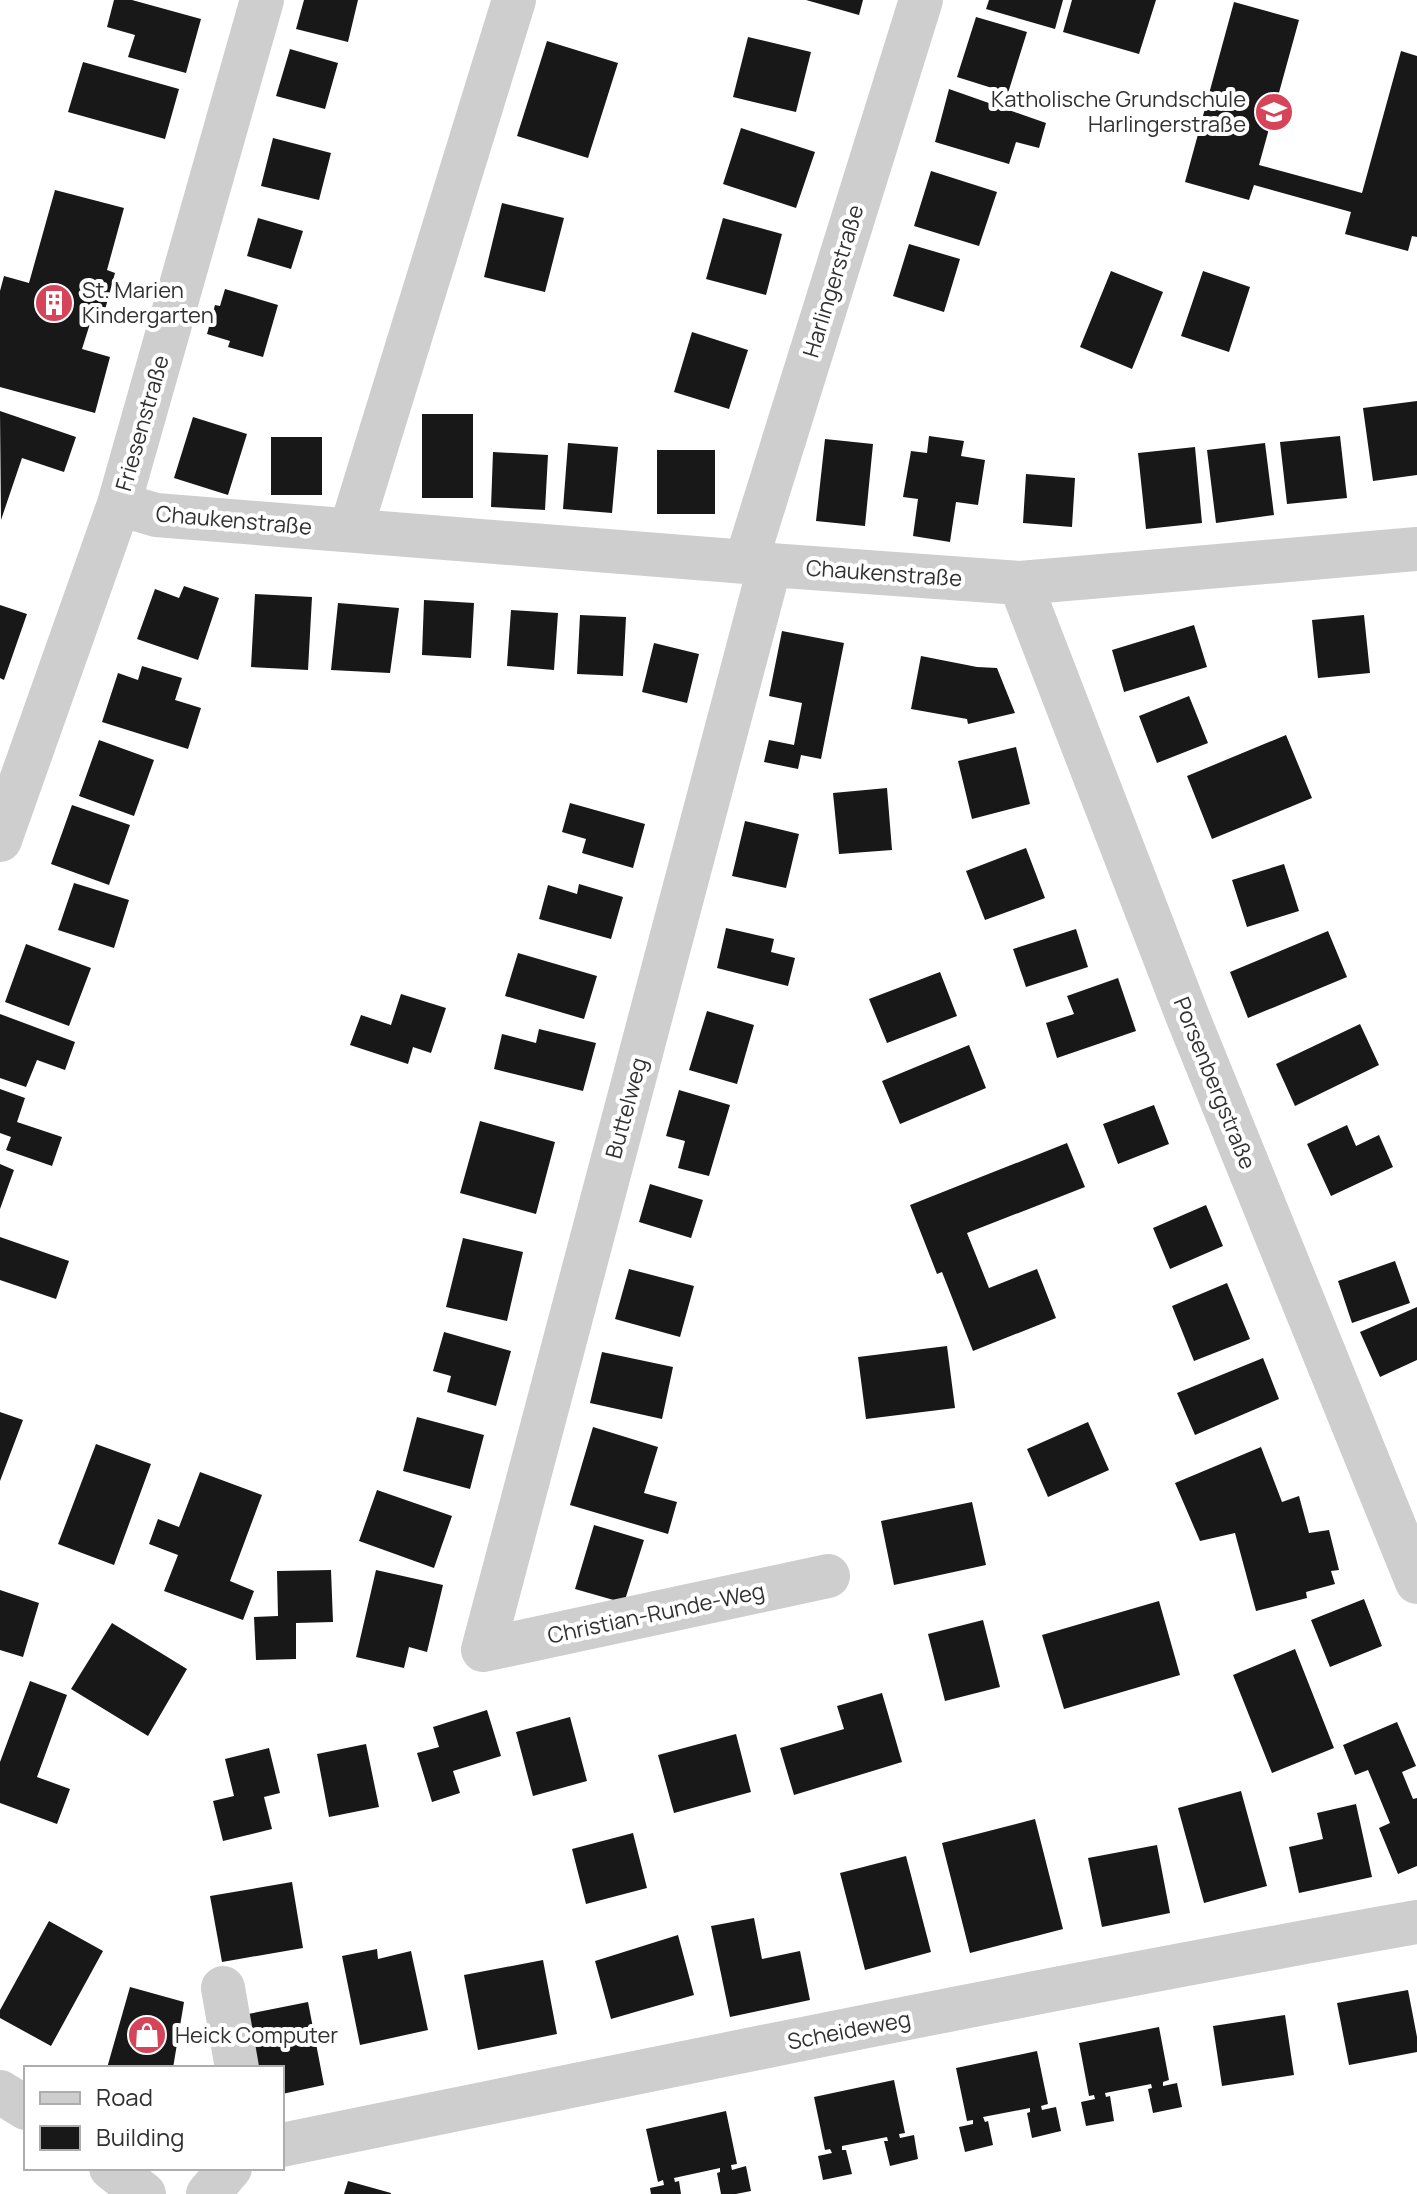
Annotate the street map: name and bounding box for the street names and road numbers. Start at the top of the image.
street label: Harlingerstraße [796,201,870,361]
street label: Friesenstraße [108,351,176,495]
street label: Chaukenstraße [155,498,313,542]
street label: Chaukenstraße [805,553,963,593]
street label: Porsenbergstraße [1167,992,1263,1174]
street label: Buttelweg [598,1054,654,1162]
street label: Christian-Runde-Weg [545,1575,767,1651]
street label: Scheideweg [785,2003,913,2057]

